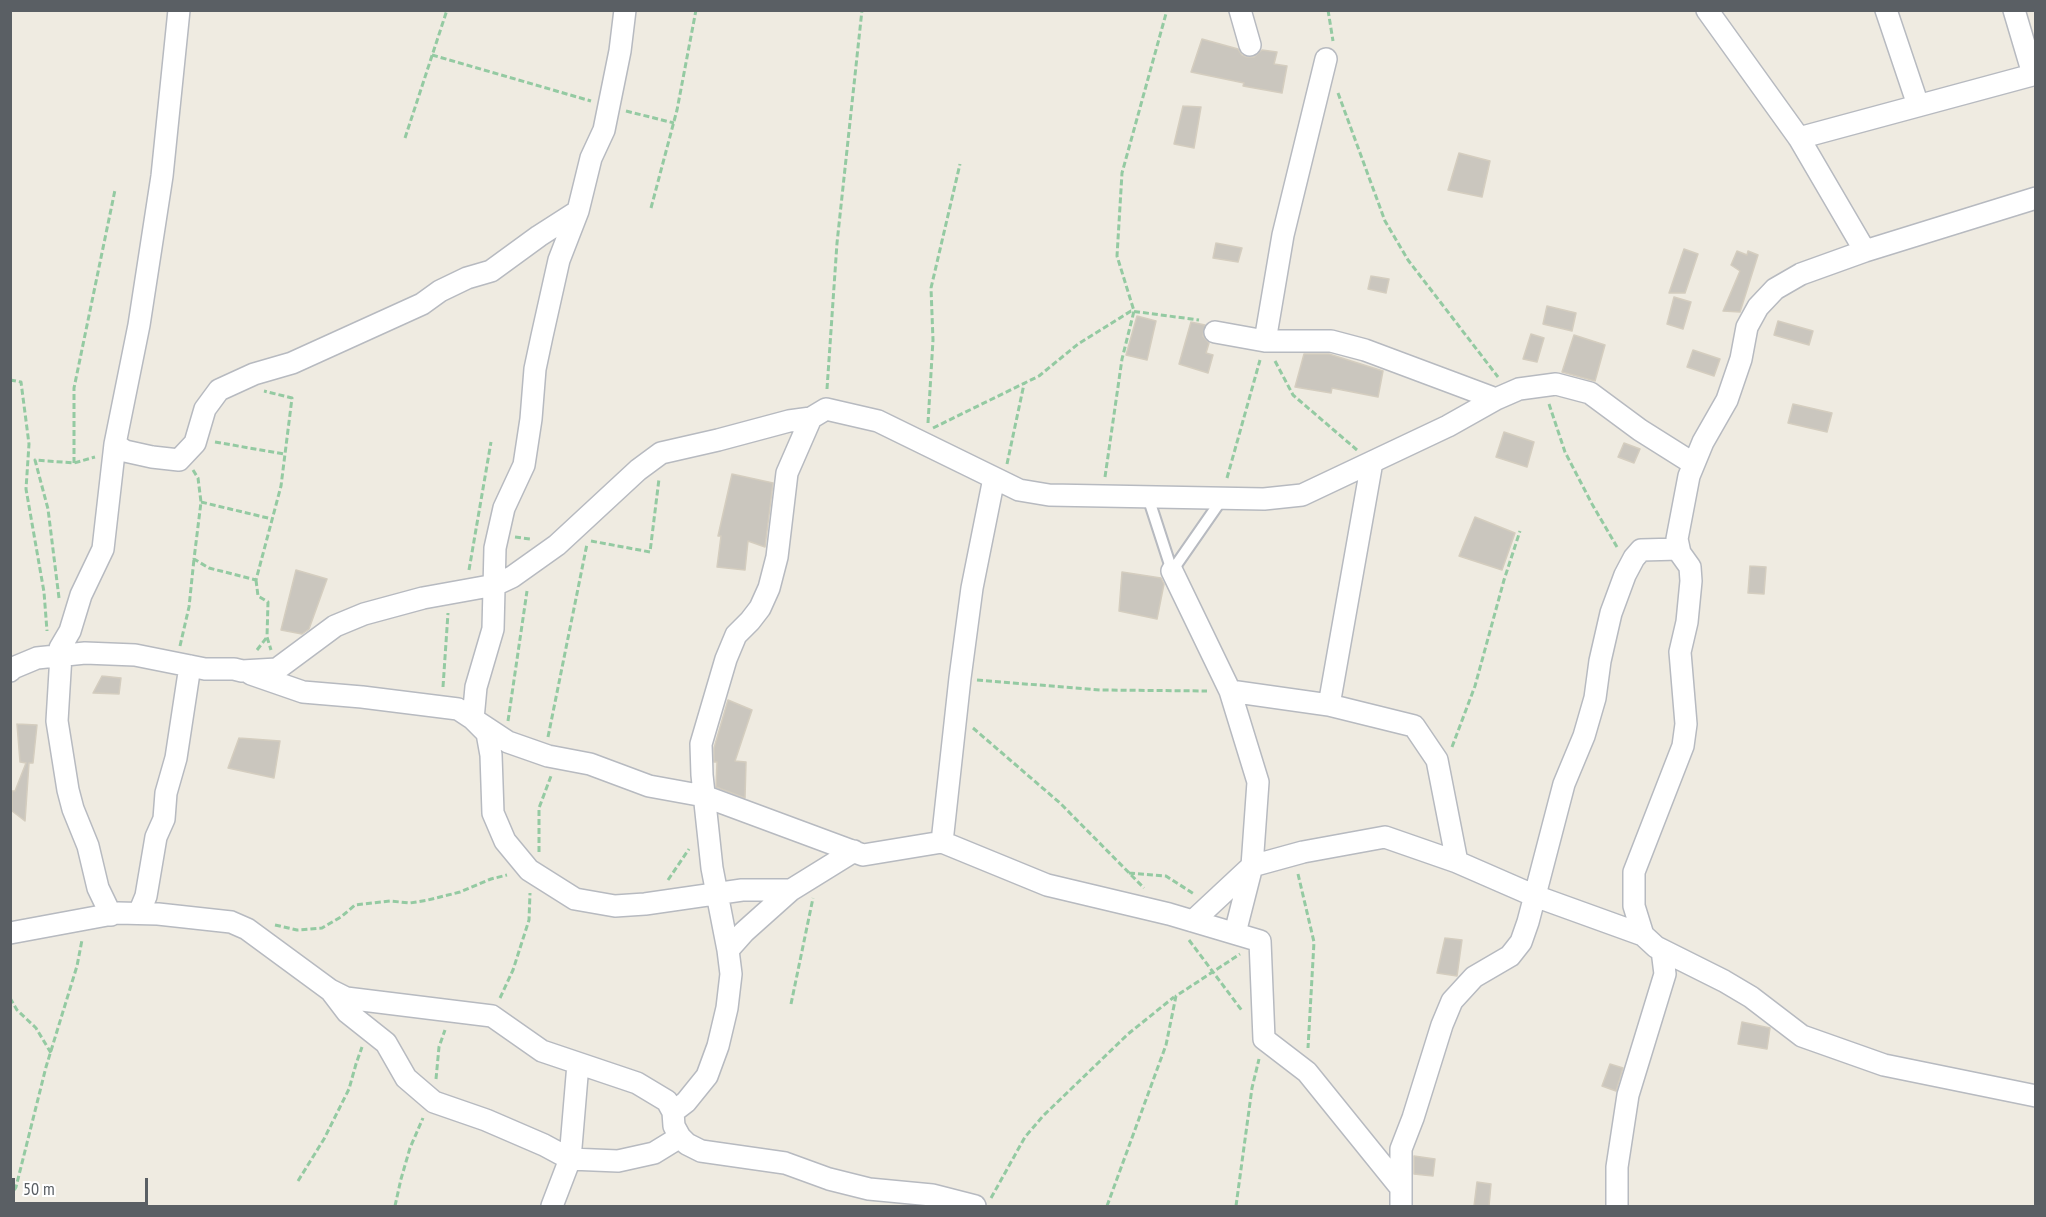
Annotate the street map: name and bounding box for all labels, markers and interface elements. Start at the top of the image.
scale bar [15,1166,152,1204]
text: 50 m [23,1177,55,1200]

